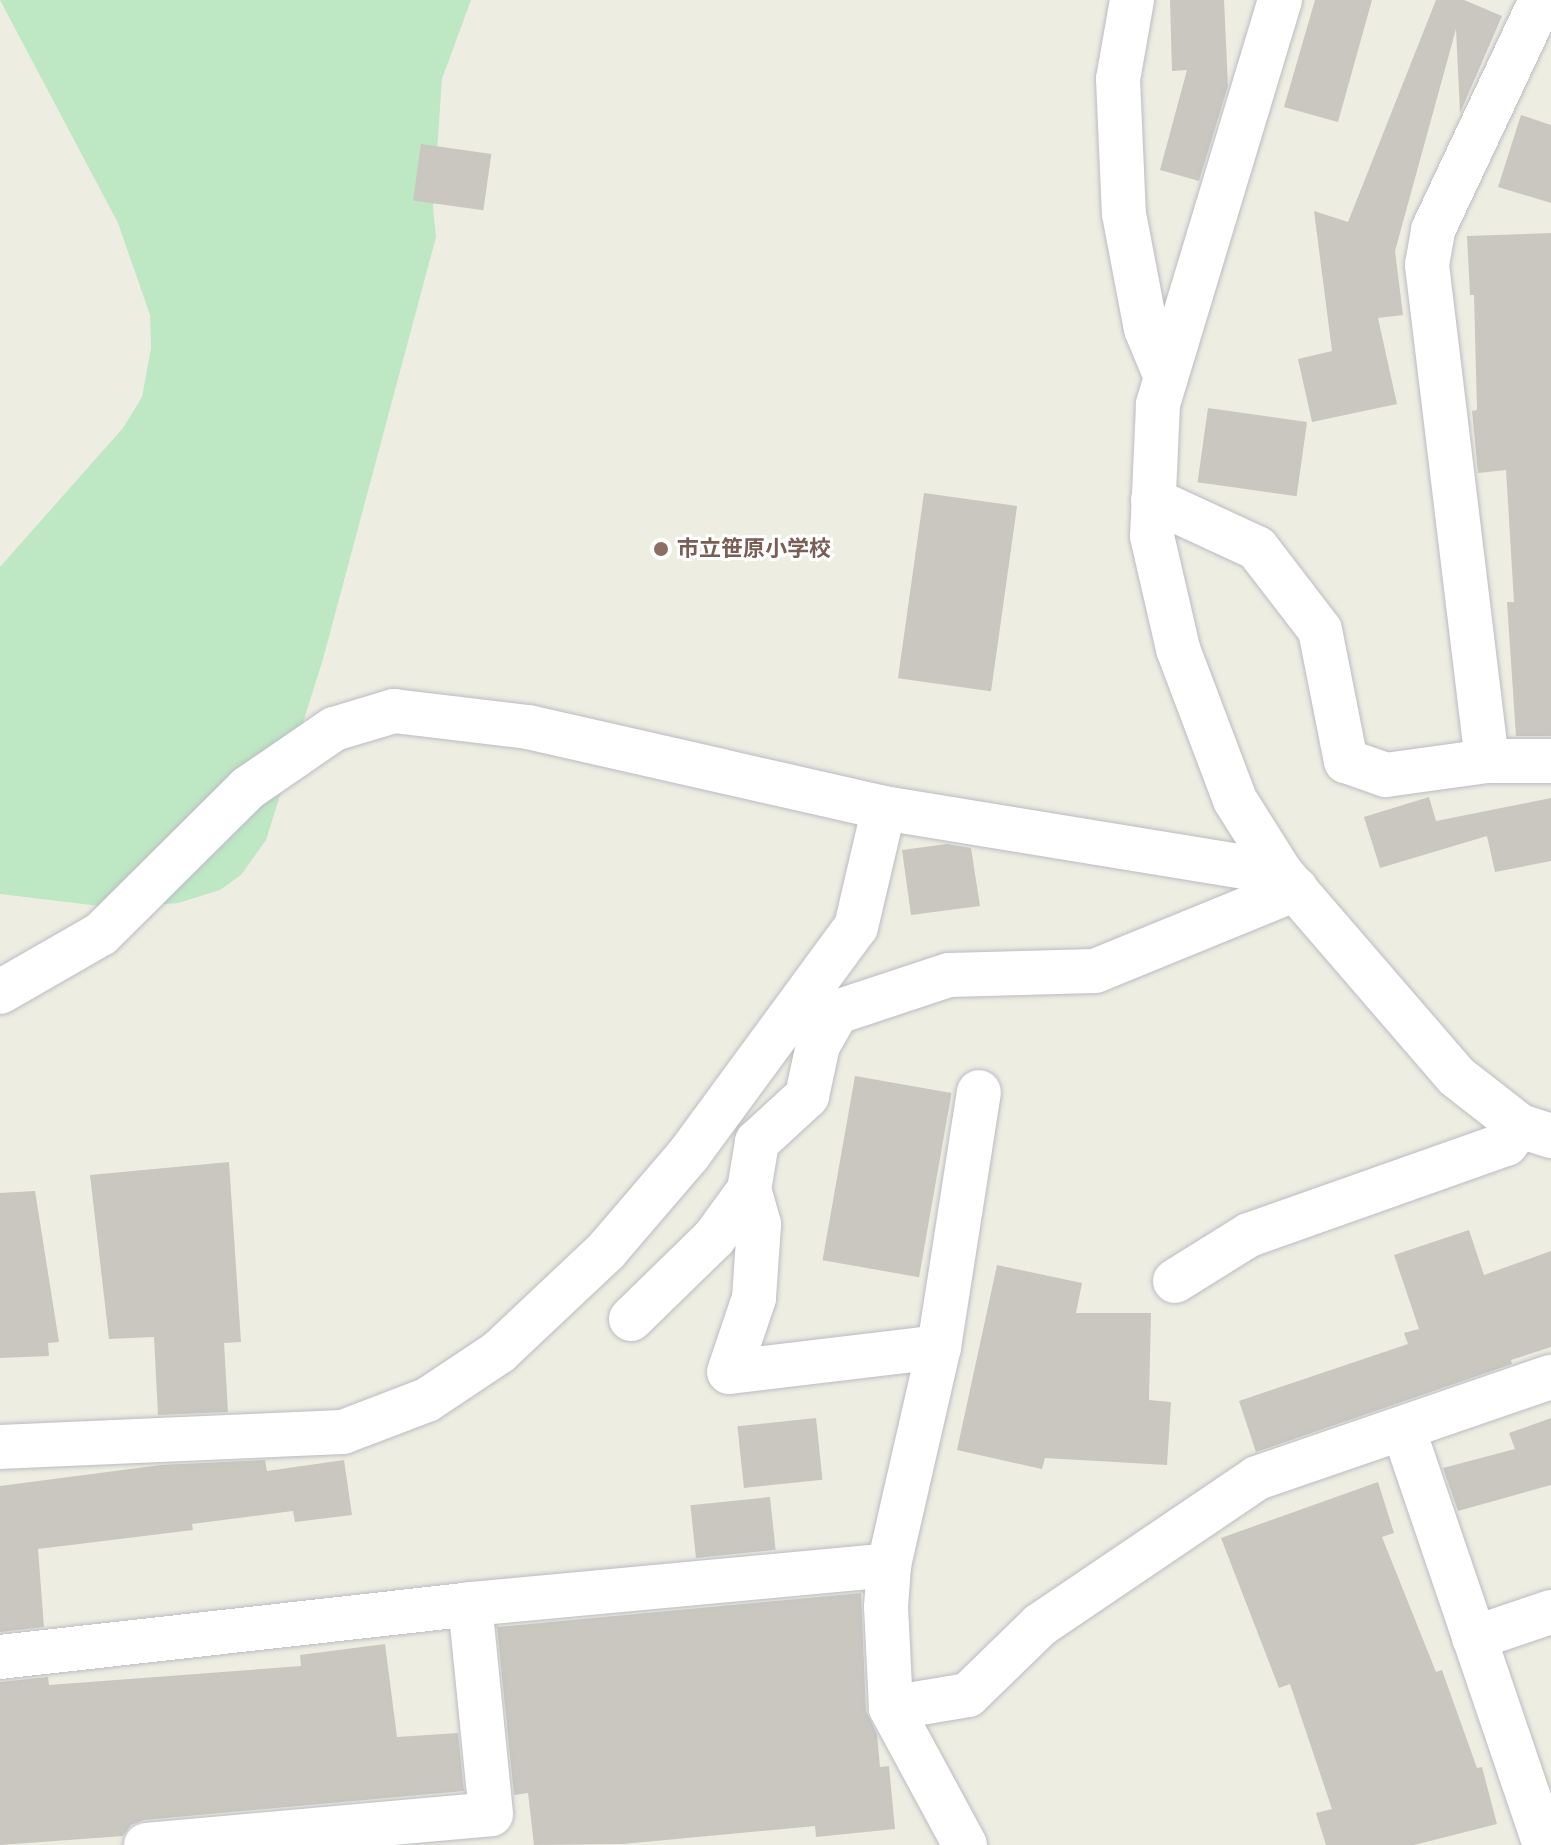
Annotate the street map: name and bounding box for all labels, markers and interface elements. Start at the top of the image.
place label: 市立笹原小学校 [677,536,831,562]
marker: 市立笹原小学校 [652,540,670,558]

